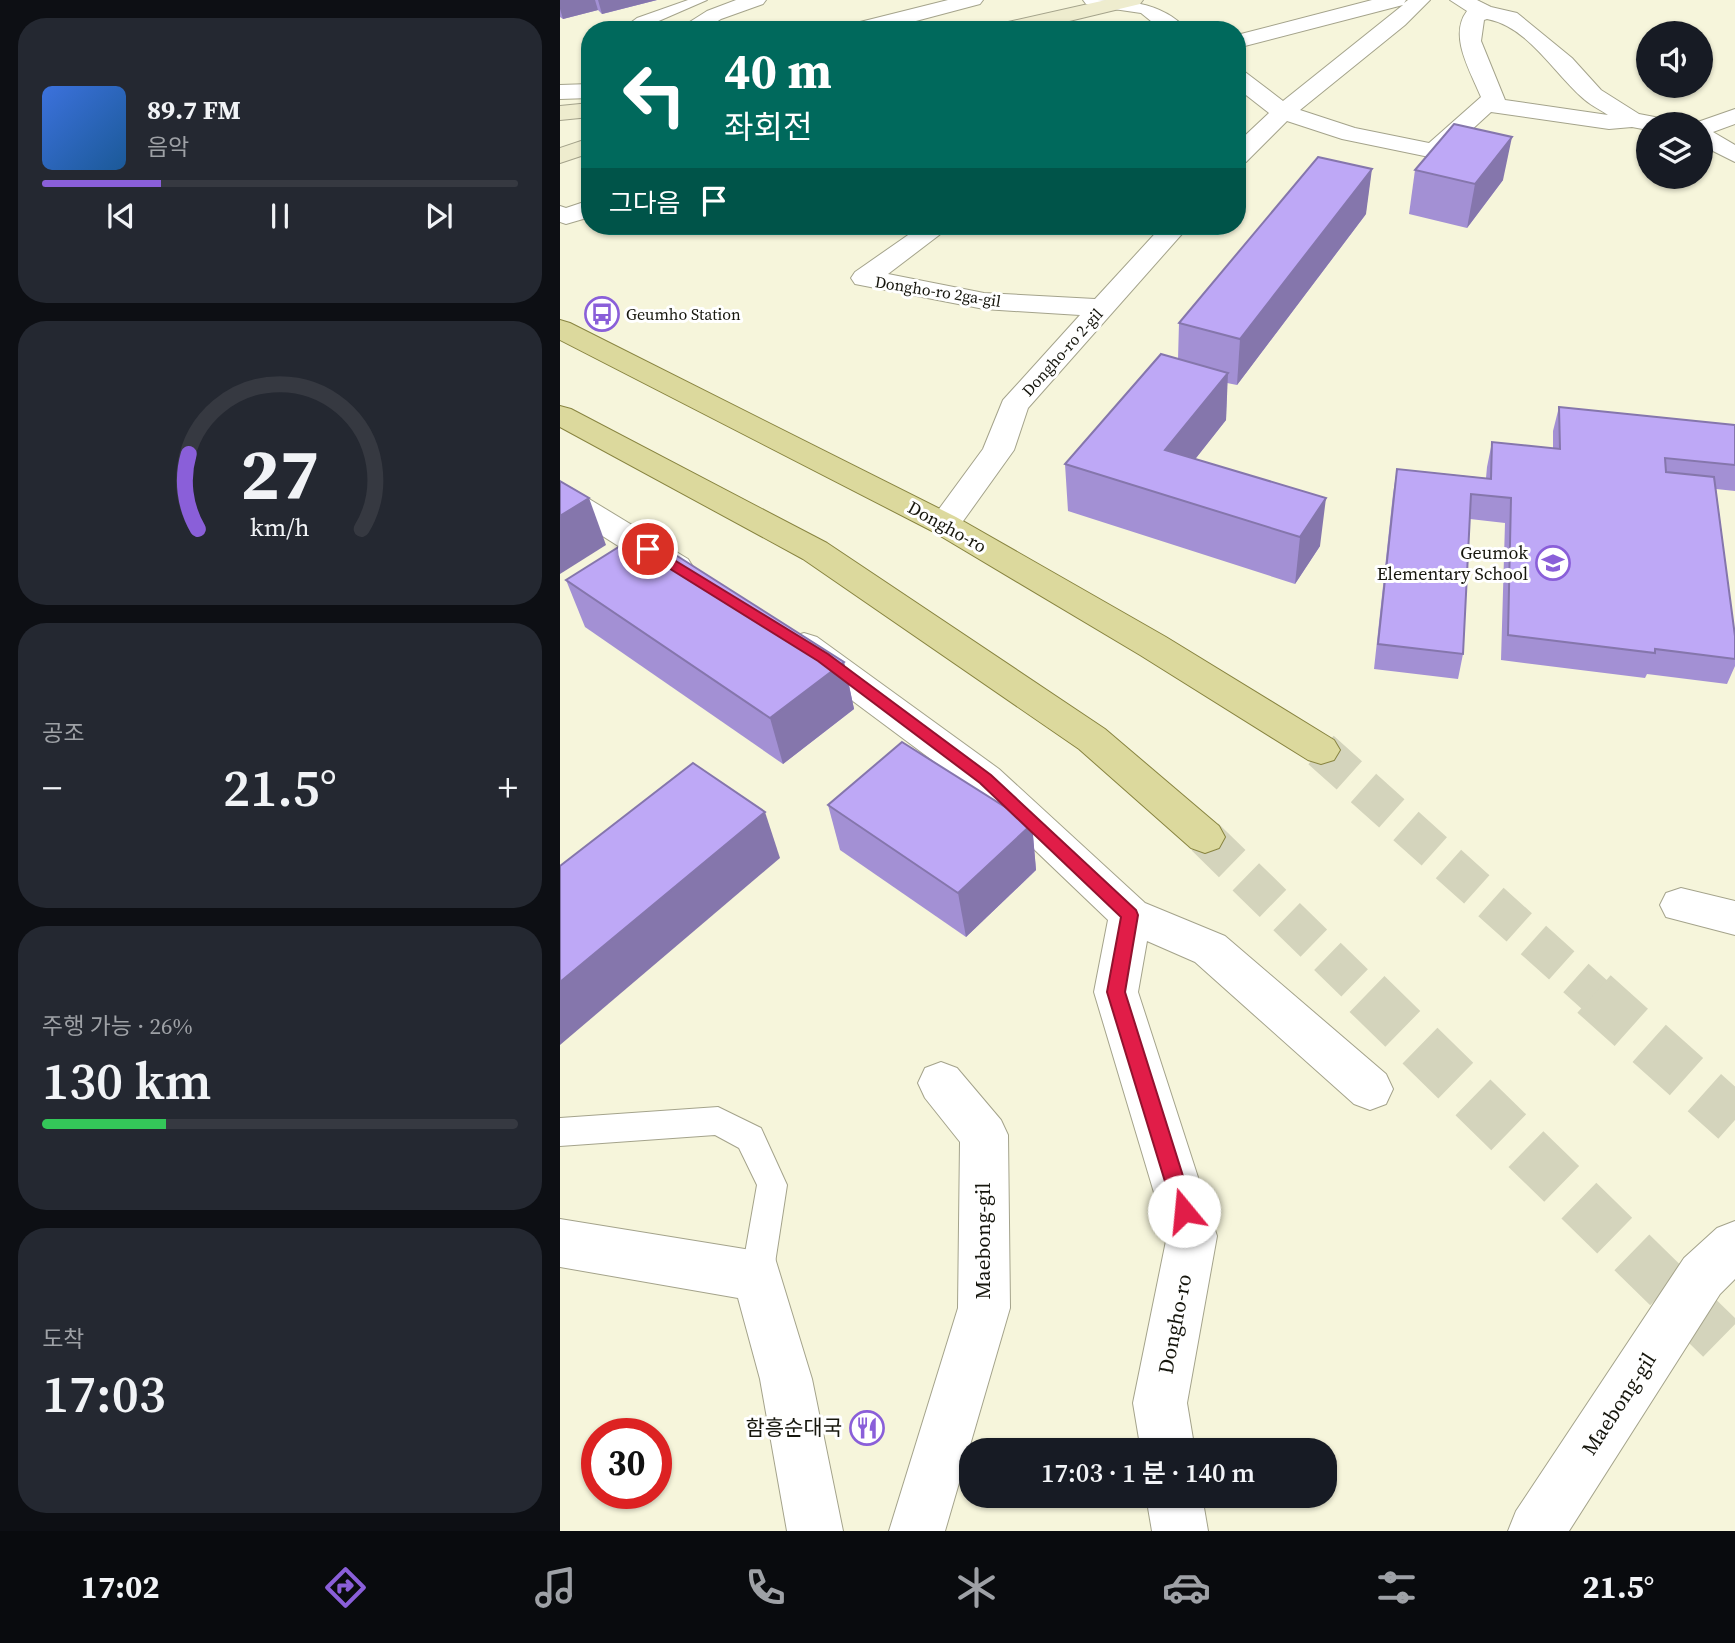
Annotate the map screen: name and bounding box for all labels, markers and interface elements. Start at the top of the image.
map controls [1636,21,1713,189]
button: sound [1636,21,1713,98]
text: 40 m [724,37,832,104]
icon: left [609,49,700,140]
text: 89.7 FM [147,92,241,128]
text: 좌회전 [724,105,812,149]
button: layers [1636,112,1713,189]
text: 음악 [147,131,189,163]
icon: arrive [695,182,733,220]
text: 그다음 [609,185,681,221]
icon: previous [102,197,140,235]
icon: pause [261,197,299,235]
icon: next [420,197,458,235]
street label: Dongho-ro 2ga-gil [873,270,1003,312]
bus stop icon: Geumho Station [583,295,621,333]
place label: Geumho Station [626,303,741,325]
street label: Dongho-ro 2-gil [1017,303,1108,401]
text: 27 [241,424,319,523]
street label: Dongho-ro [903,495,991,559]
text: km/h [250,510,310,544]
pin [618,519,678,579]
icon: arrive [629,530,667,568]
place label: Geumok Elementary School [1377,540,1528,586]
school or university icon: Geumok Elementary School [1534,544,1572,582]
text: 공조 [42,717,84,749]
text: 21.5° [223,752,337,823]
text: − [42,762,62,814]
text: + [498,762,518,814]
text: 주행 가능 · 26% [42,1010,193,1042]
text: 130 km [42,1045,211,1116]
position arrow [1147,1174,1221,1248]
street label: Maebong-gil [968,1183,997,1299]
street label: Dongho-ro [1151,1272,1198,1376]
text: 도착 [42,1323,84,1355]
street label: Maebong-gil [1575,1347,1663,1461]
text: 17:03 [42,1358,166,1429]
restaurant icon: 함흥순대국 [848,1409,886,1447]
place label: 함흥순대국 [745,1413,842,1442]
speed limit sign: 30 [581,1418,672,1509]
text: 17:03 · 1 분 · 140 m [1041,1455,1255,1491]
icon: directions [321,1563,370,1612]
icon: music [531,1563,580,1612]
icon: phone [741,1563,790,1612]
icon: climate [952,1563,1001,1612]
icon: car [1162,1563,1211,1612]
icon: filters [1372,1563,1421,1612]
text: 17:02 [81,1565,160,1609]
text: 21.5° [1582,1565,1654,1609]

